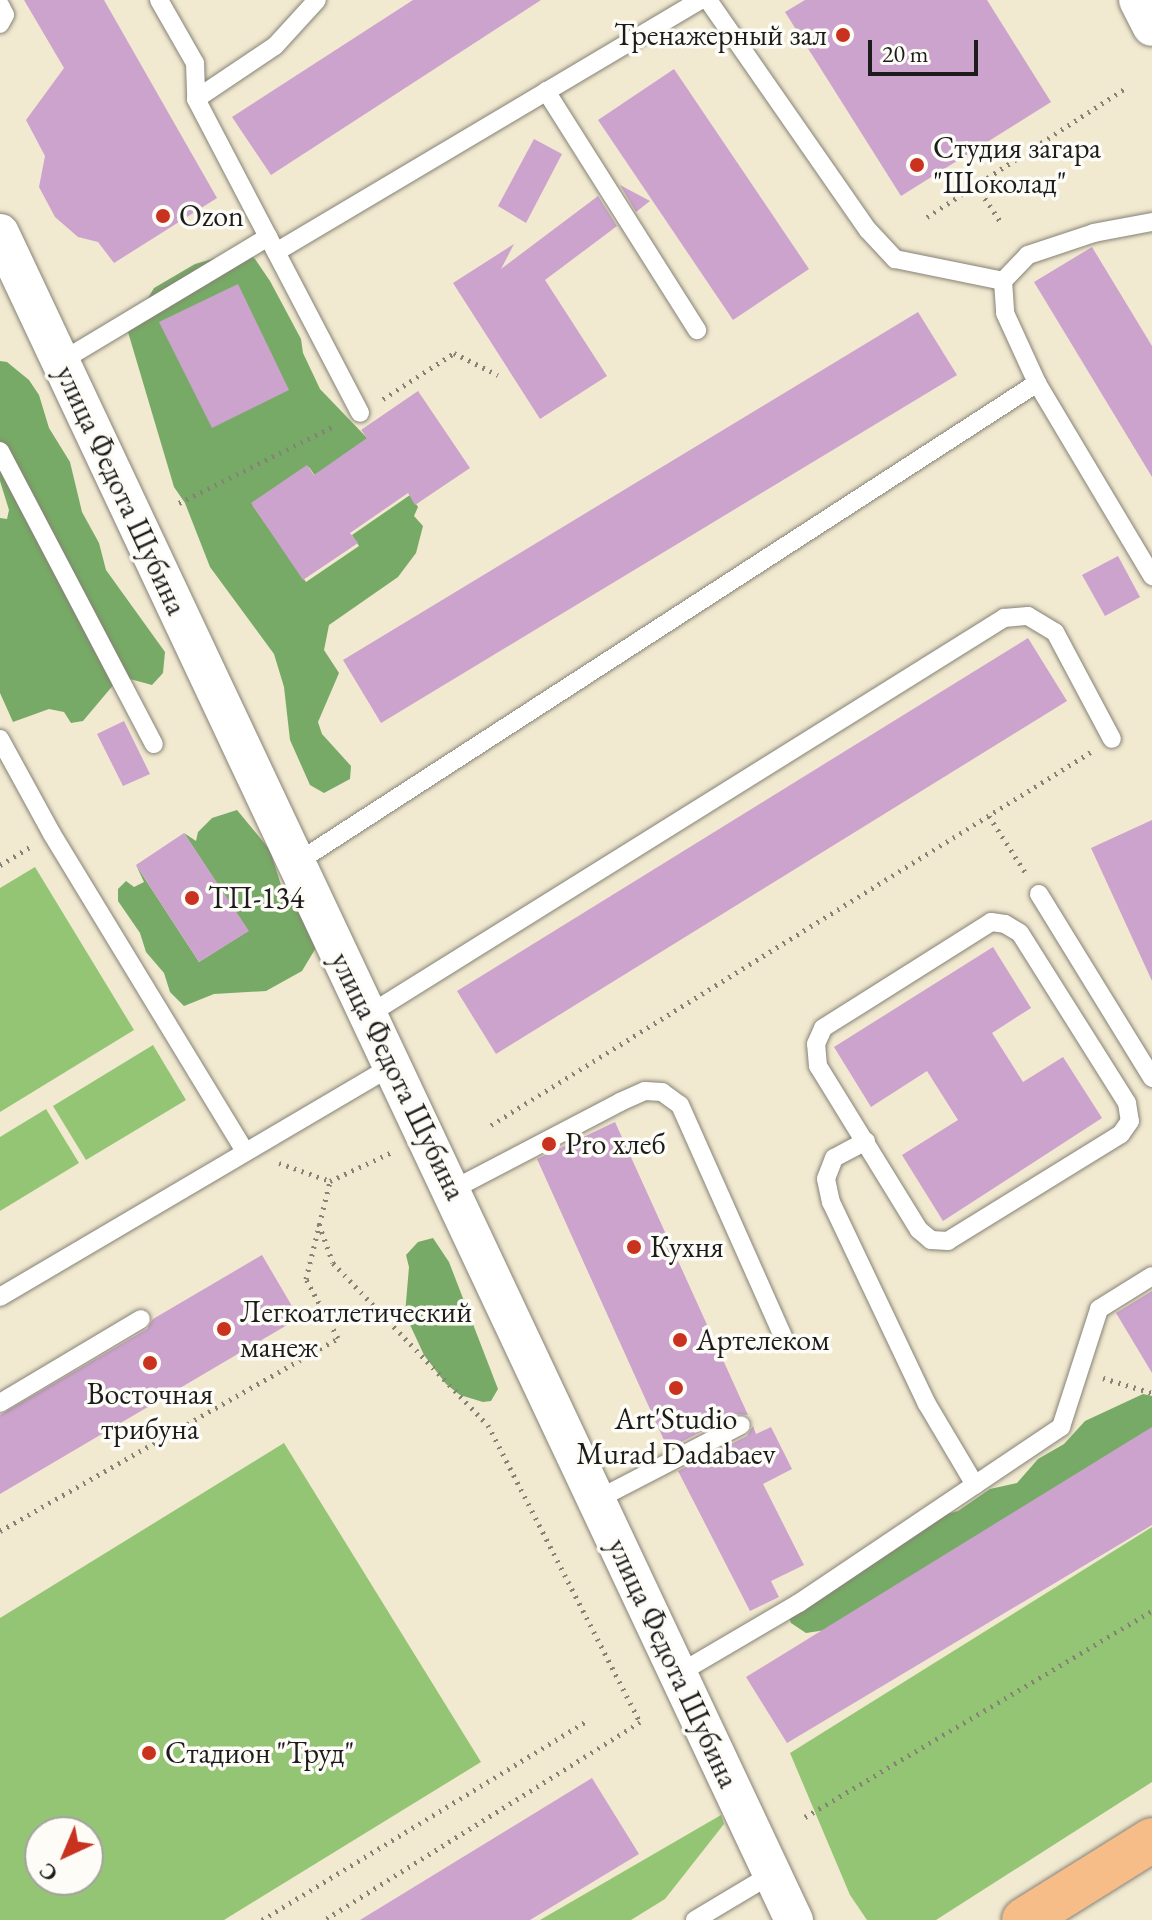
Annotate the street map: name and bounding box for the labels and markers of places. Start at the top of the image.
place label: Тренажерный зал [614,17,827,53]
marker: Тренажерный зал [834,26,852,44]
place label: Студия загара "Шоколад" [933,130,1101,200]
marker: Студия загара "Шоколад" [908,156,926,174]
place label: Ozon [179,198,244,234]
marker: Ozon [154,207,172,225]
place label: ТП-134 [208,880,304,916]
marker: ТП-134 [183,889,201,907]
place label: Pro хлеб [565,1126,666,1162]
marker: Pro хлеб [540,1135,558,1153]
place label: Кухня [650,1229,724,1265]
marker: Кухня [625,1238,643,1256]
place label: Легкоатлетический манеж [240,1294,472,1364]
marker: Легкоатлетический манеж [215,1320,233,1338]
place label: Артелеком [696,1322,829,1358]
marker: Артелеком [671,1331,689,1349]
marker: Восточная трибуна [141,1354,159,1372]
place label: Восточная трибуна [87,1376,213,1446]
marker: Art'Studio Murad Dadabaev [667,1379,685,1397]
place label: Art'Studio Murad Dadabaev [576,1401,776,1472]
place label: Стадион "Труд" [165,1735,354,1771]
marker: Стадион "Труд" [140,1744,158,1762]

